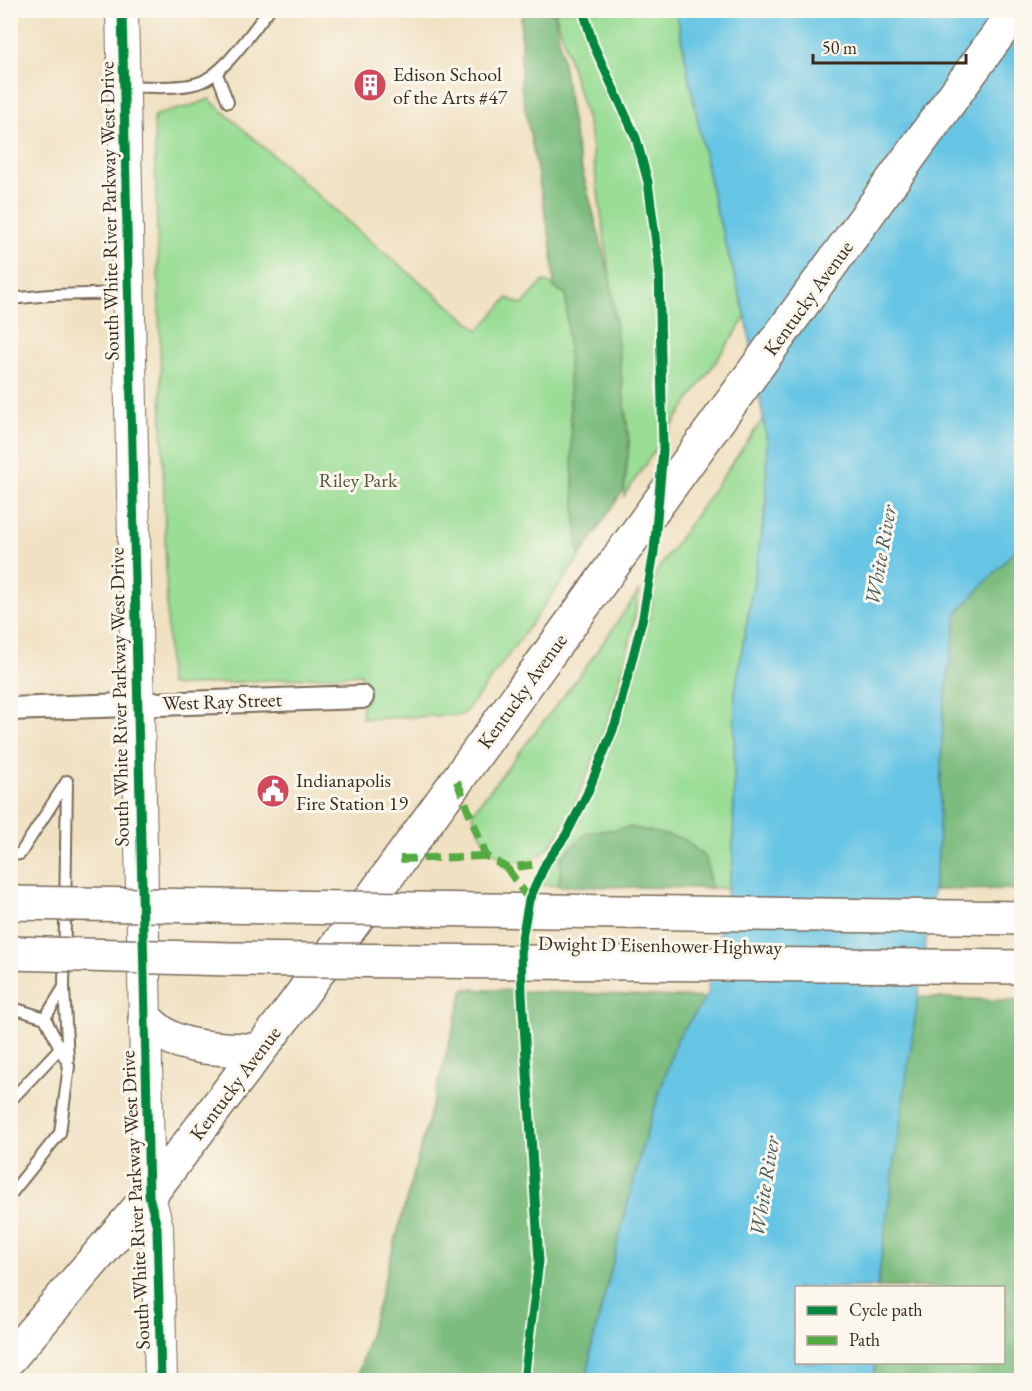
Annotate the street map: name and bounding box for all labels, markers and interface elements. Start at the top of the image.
scale bar [813,27,966,65]
text: 50 m [822,36,857,59]
street label: South White River Parkway West Drive [93,61,125,361]
place label: Edison School of the Arts #47 [393,61,508,110]
building icon: Edison School of the Arts #47 [352,67,388,103]
street label: Kentucky Avenue [757,235,859,361]
park label: Riley Park [319,467,398,493]
water label: White River [858,502,902,607]
street label: South White River Parkway West Drive [103,547,135,847]
street label: Kentucky Avenue [471,628,573,754]
street label: West Ray Street [162,686,283,716]
place label: Indianapolis Fire Station 19 [296,767,408,816]
public building icon: Indianapolis Fire Station 19 [255,773,291,809]
street label: Dwight D Eisenhower Highway [538,930,783,960]
street label: Kentucky Avenue [184,1021,287,1145]
street label: South White River Parkway West Drive [114,1050,156,1350]
water label: White River [743,1133,785,1238]
legend [795,1286,1005,1364]
text: Cycle path [849,1298,923,1321]
text: Path [849,1328,880,1351]

